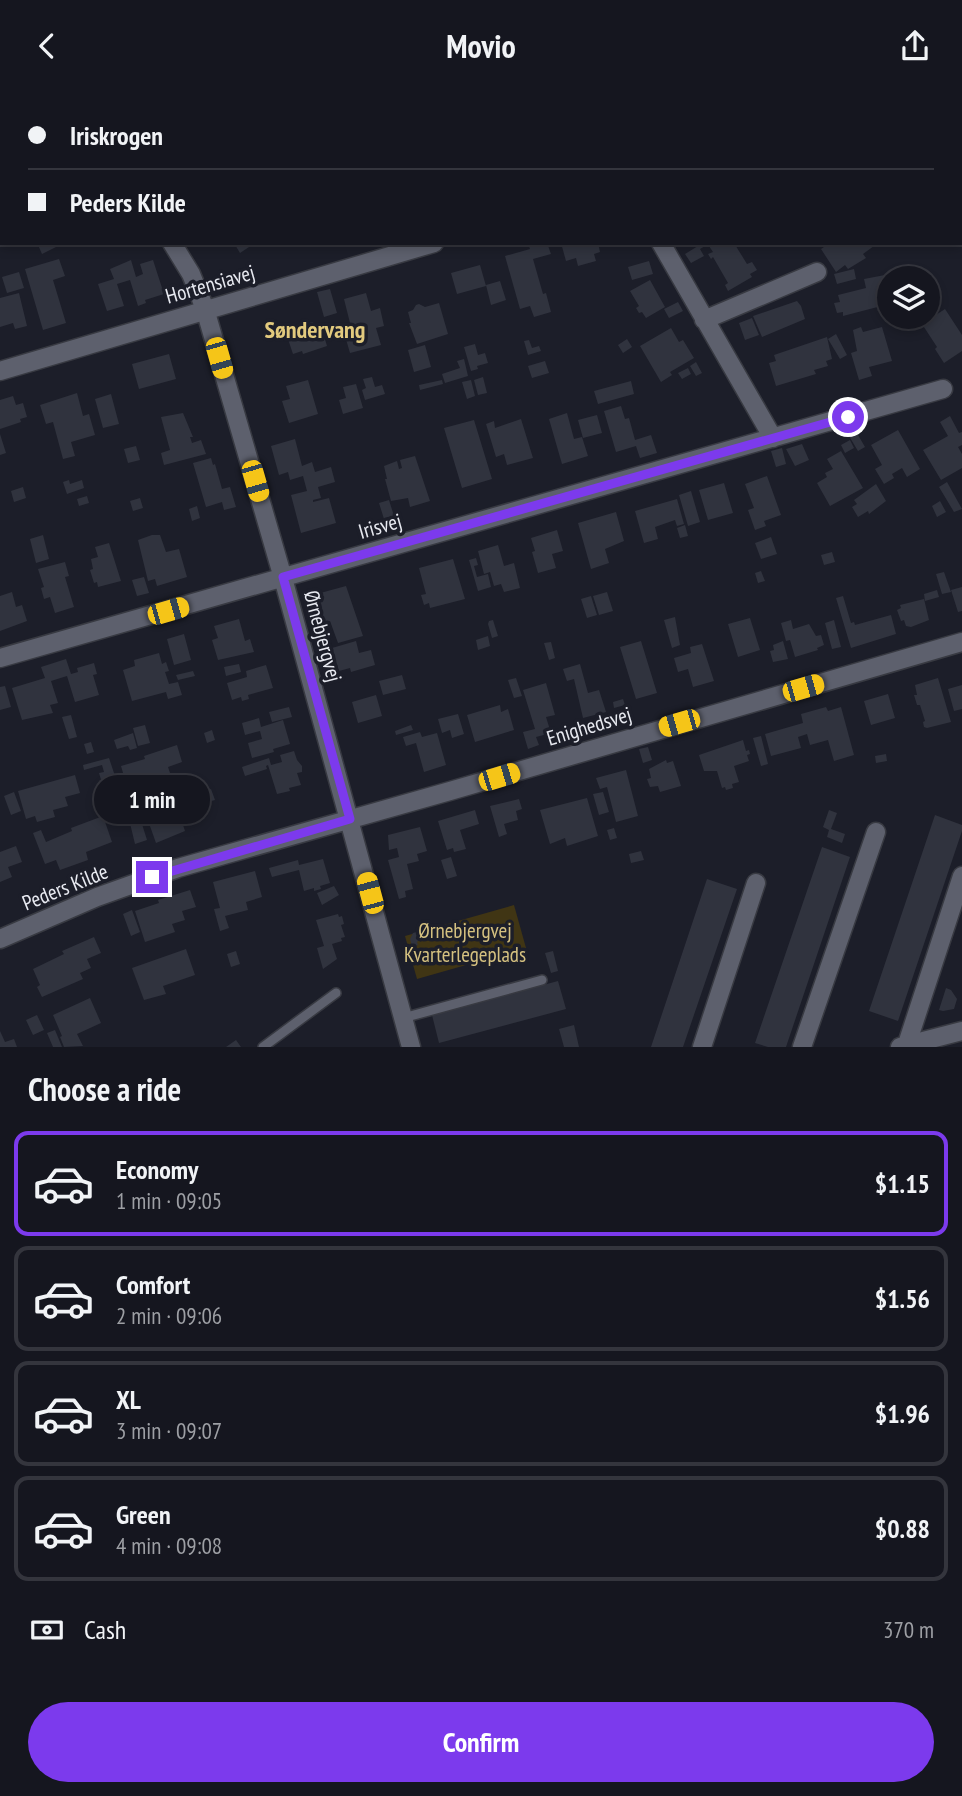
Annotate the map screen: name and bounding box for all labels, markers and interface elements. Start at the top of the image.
text: Movio [446,25,516,67]
icon: back [28,27,66,65]
icon: share [896,27,934,65]
text: Iriskrogen [70,119,163,152]
text: Peders Kilde [70,186,186,219]
street label: Hortensiavej [162,258,258,310]
map controls [877,266,940,329]
button: layers [877,266,940,329]
district label: Søndervang [265,314,365,345]
car [204,335,235,381]
route start [832,401,864,433]
car [240,458,271,504]
street label: Irisvej [355,507,405,545]
street label: Ørnebjergvej [298,587,348,685]
car [145,595,192,627]
car [780,672,827,704]
street label: Enighedsvej [543,700,635,752]
car [656,707,703,739]
car [476,761,523,793]
callout: 1 min [94,775,210,825]
text: 1 min [129,785,175,814]
street label: Peders Kilde [18,858,112,916]
route end [136,861,168,893]
car [355,870,386,916]
park label: Ørnebjergvej Kvarterlegeplads [404,917,526,968]
text: Choose a ride [28,1068,181,1110]
icon: car [32,1152,95,1215]
text: Economy [116,1153,198,1186]
text: $1.15 [875,1167,930,1200]
text: 1 min · 09:05 [116,1186,222,1215]
icon: car [32,1267,95,1330]
text: Comfort [116,1268,190,1301]
text: $1.56 [875,1282,930,1315]
text: 2 min · 09:06 [116,1301,222,1330]
icon: car [32,1382,95,1445]
text: XL [116,1383,141,1416]
text: $1.96 [875,1397,930,1430]
text: 3 min · 09:07 [116,1416,222,1445]
icon: car [32,1497,95,1560]
text: Green [116,1498,171,1531]
text: $0.88 [875,1512,930,1545]
text: 4 min · 09:08 [116,1531,222,1560]
icon: cash [28,1611,66,1649]
text: Cash [84,1613,126,1646]
text: 370 m [883,1615,934,1644]
button: Confirm [28,1702,934,1782]

